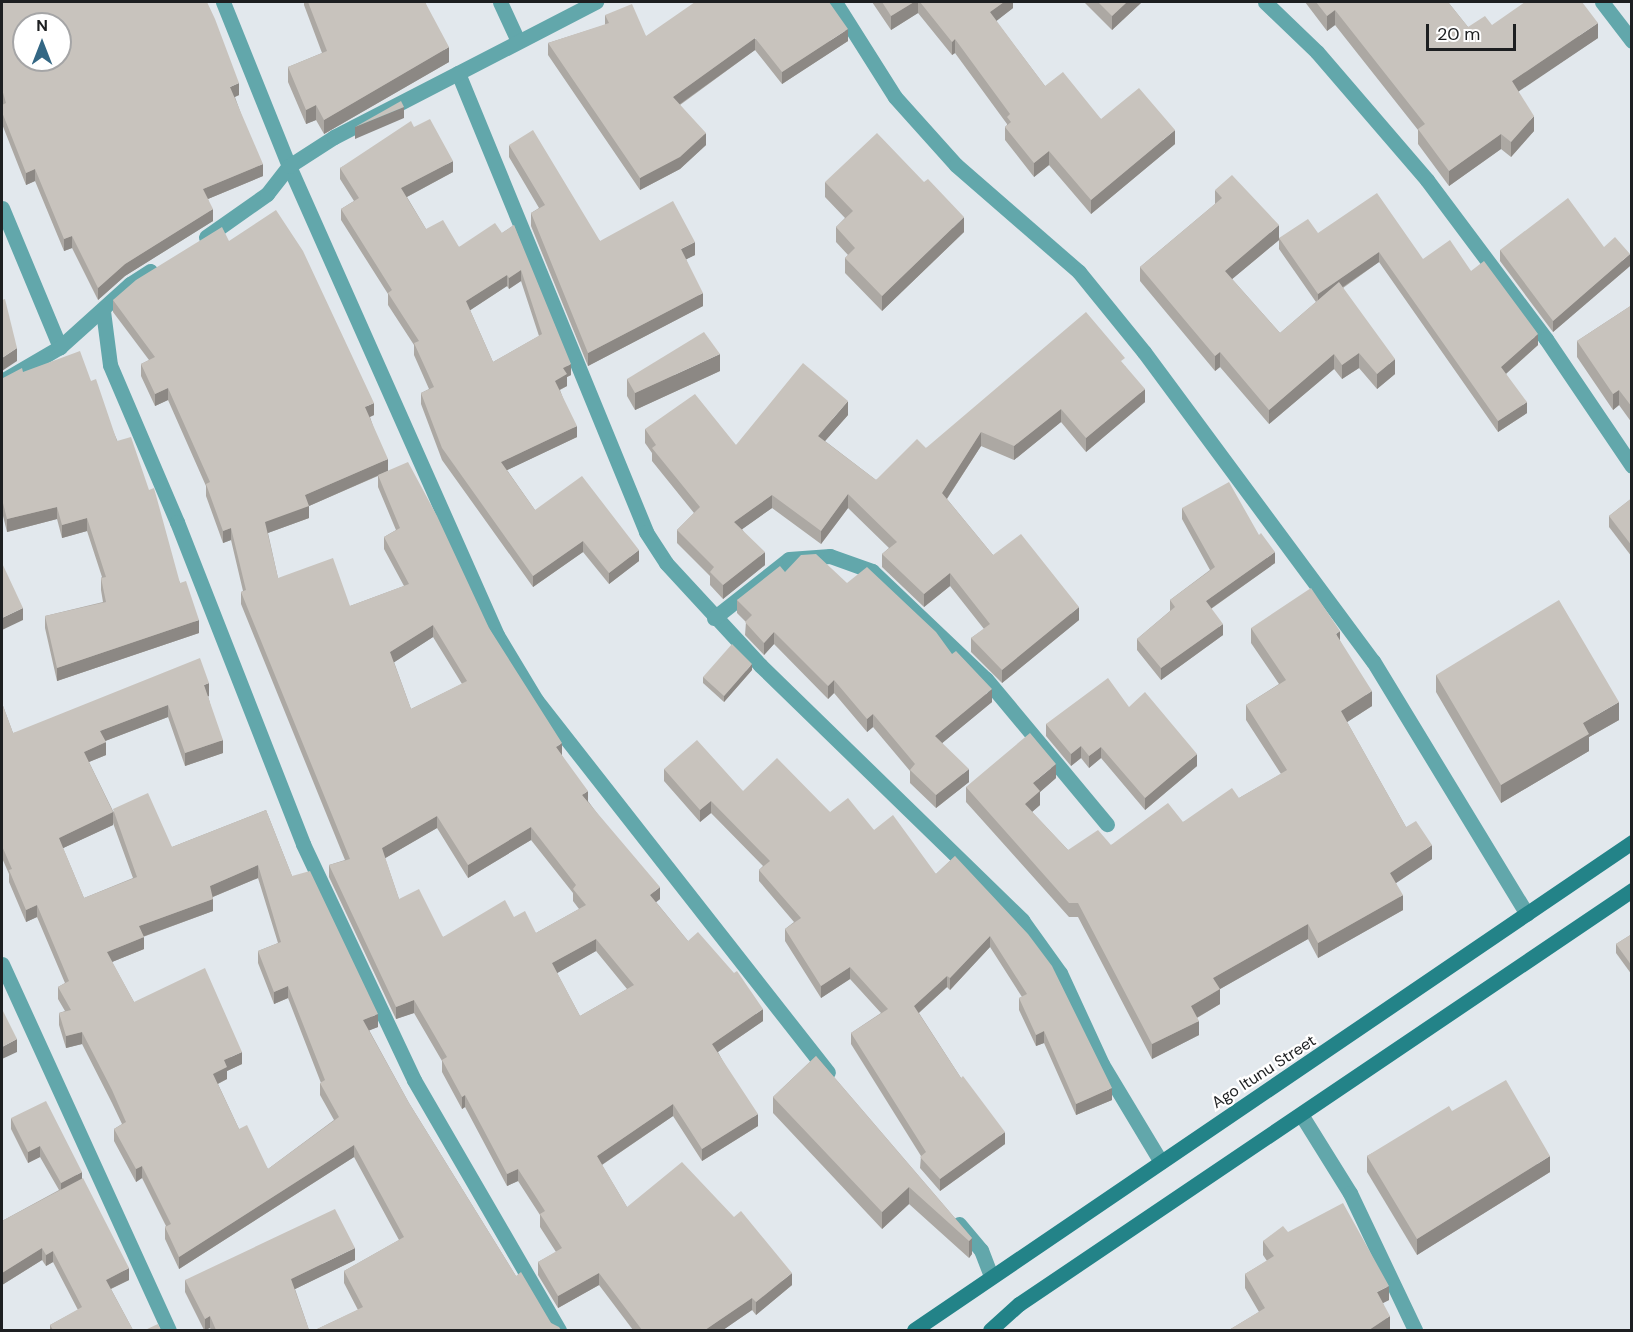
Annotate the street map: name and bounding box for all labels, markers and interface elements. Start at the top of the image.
north arrow [12,12,72,72]
scale bar [1429,12,1519,50]
text: N [36,15,48,36]
text: 20 m [1437,22,1480,46]
street label: Ago Itunu Street [1208,1031,1320,1113]

